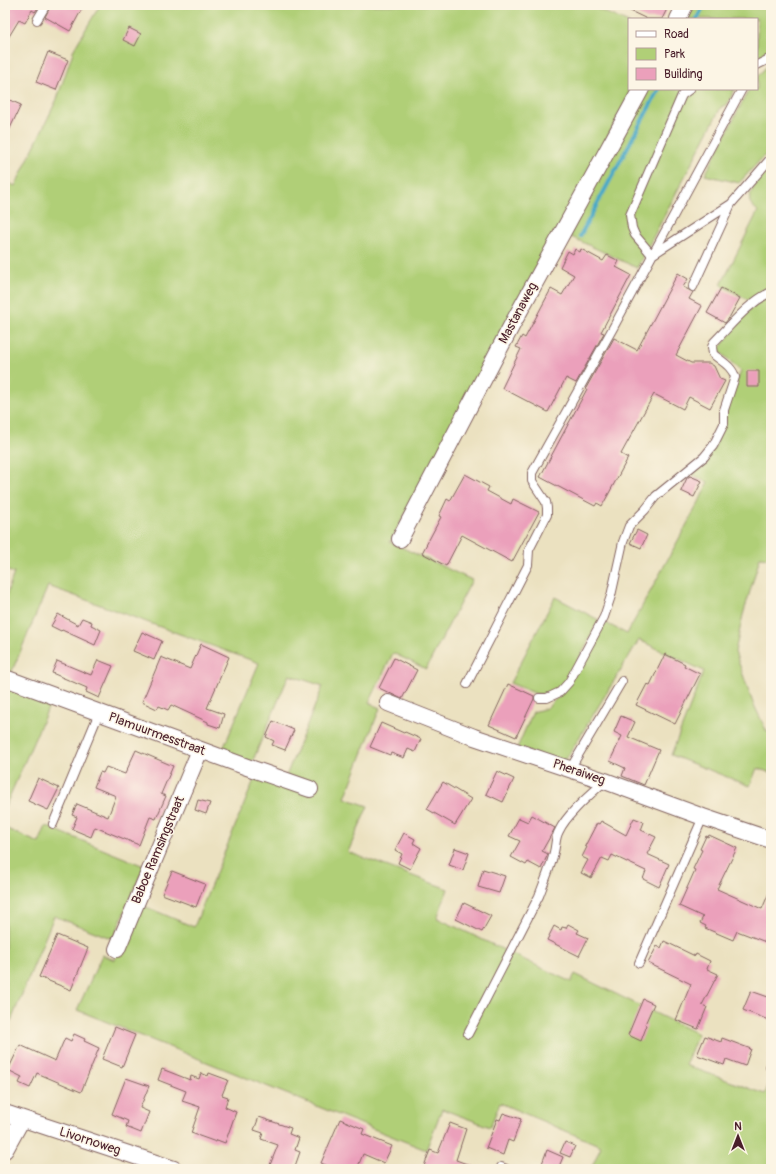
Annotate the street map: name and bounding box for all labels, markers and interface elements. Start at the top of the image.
legend [628,18,758,90]
text: Road [664,27,689,42]
text: Park [664,47,685,62]
text: Building [664,67,703,82]
street label: Mastanaweg [495,279,541,346]
street label: Plamuurmesstraat [106,709,208,759]
street label: Pheraiweg [551,756,608,789]
street label: Baboe Ramsingstraat [128,793,188,906]
north arrow [718,1116,758,1156]
text: N [734,1120,742,1133]
street label: Livornoweg [57,1124,123,1159]

